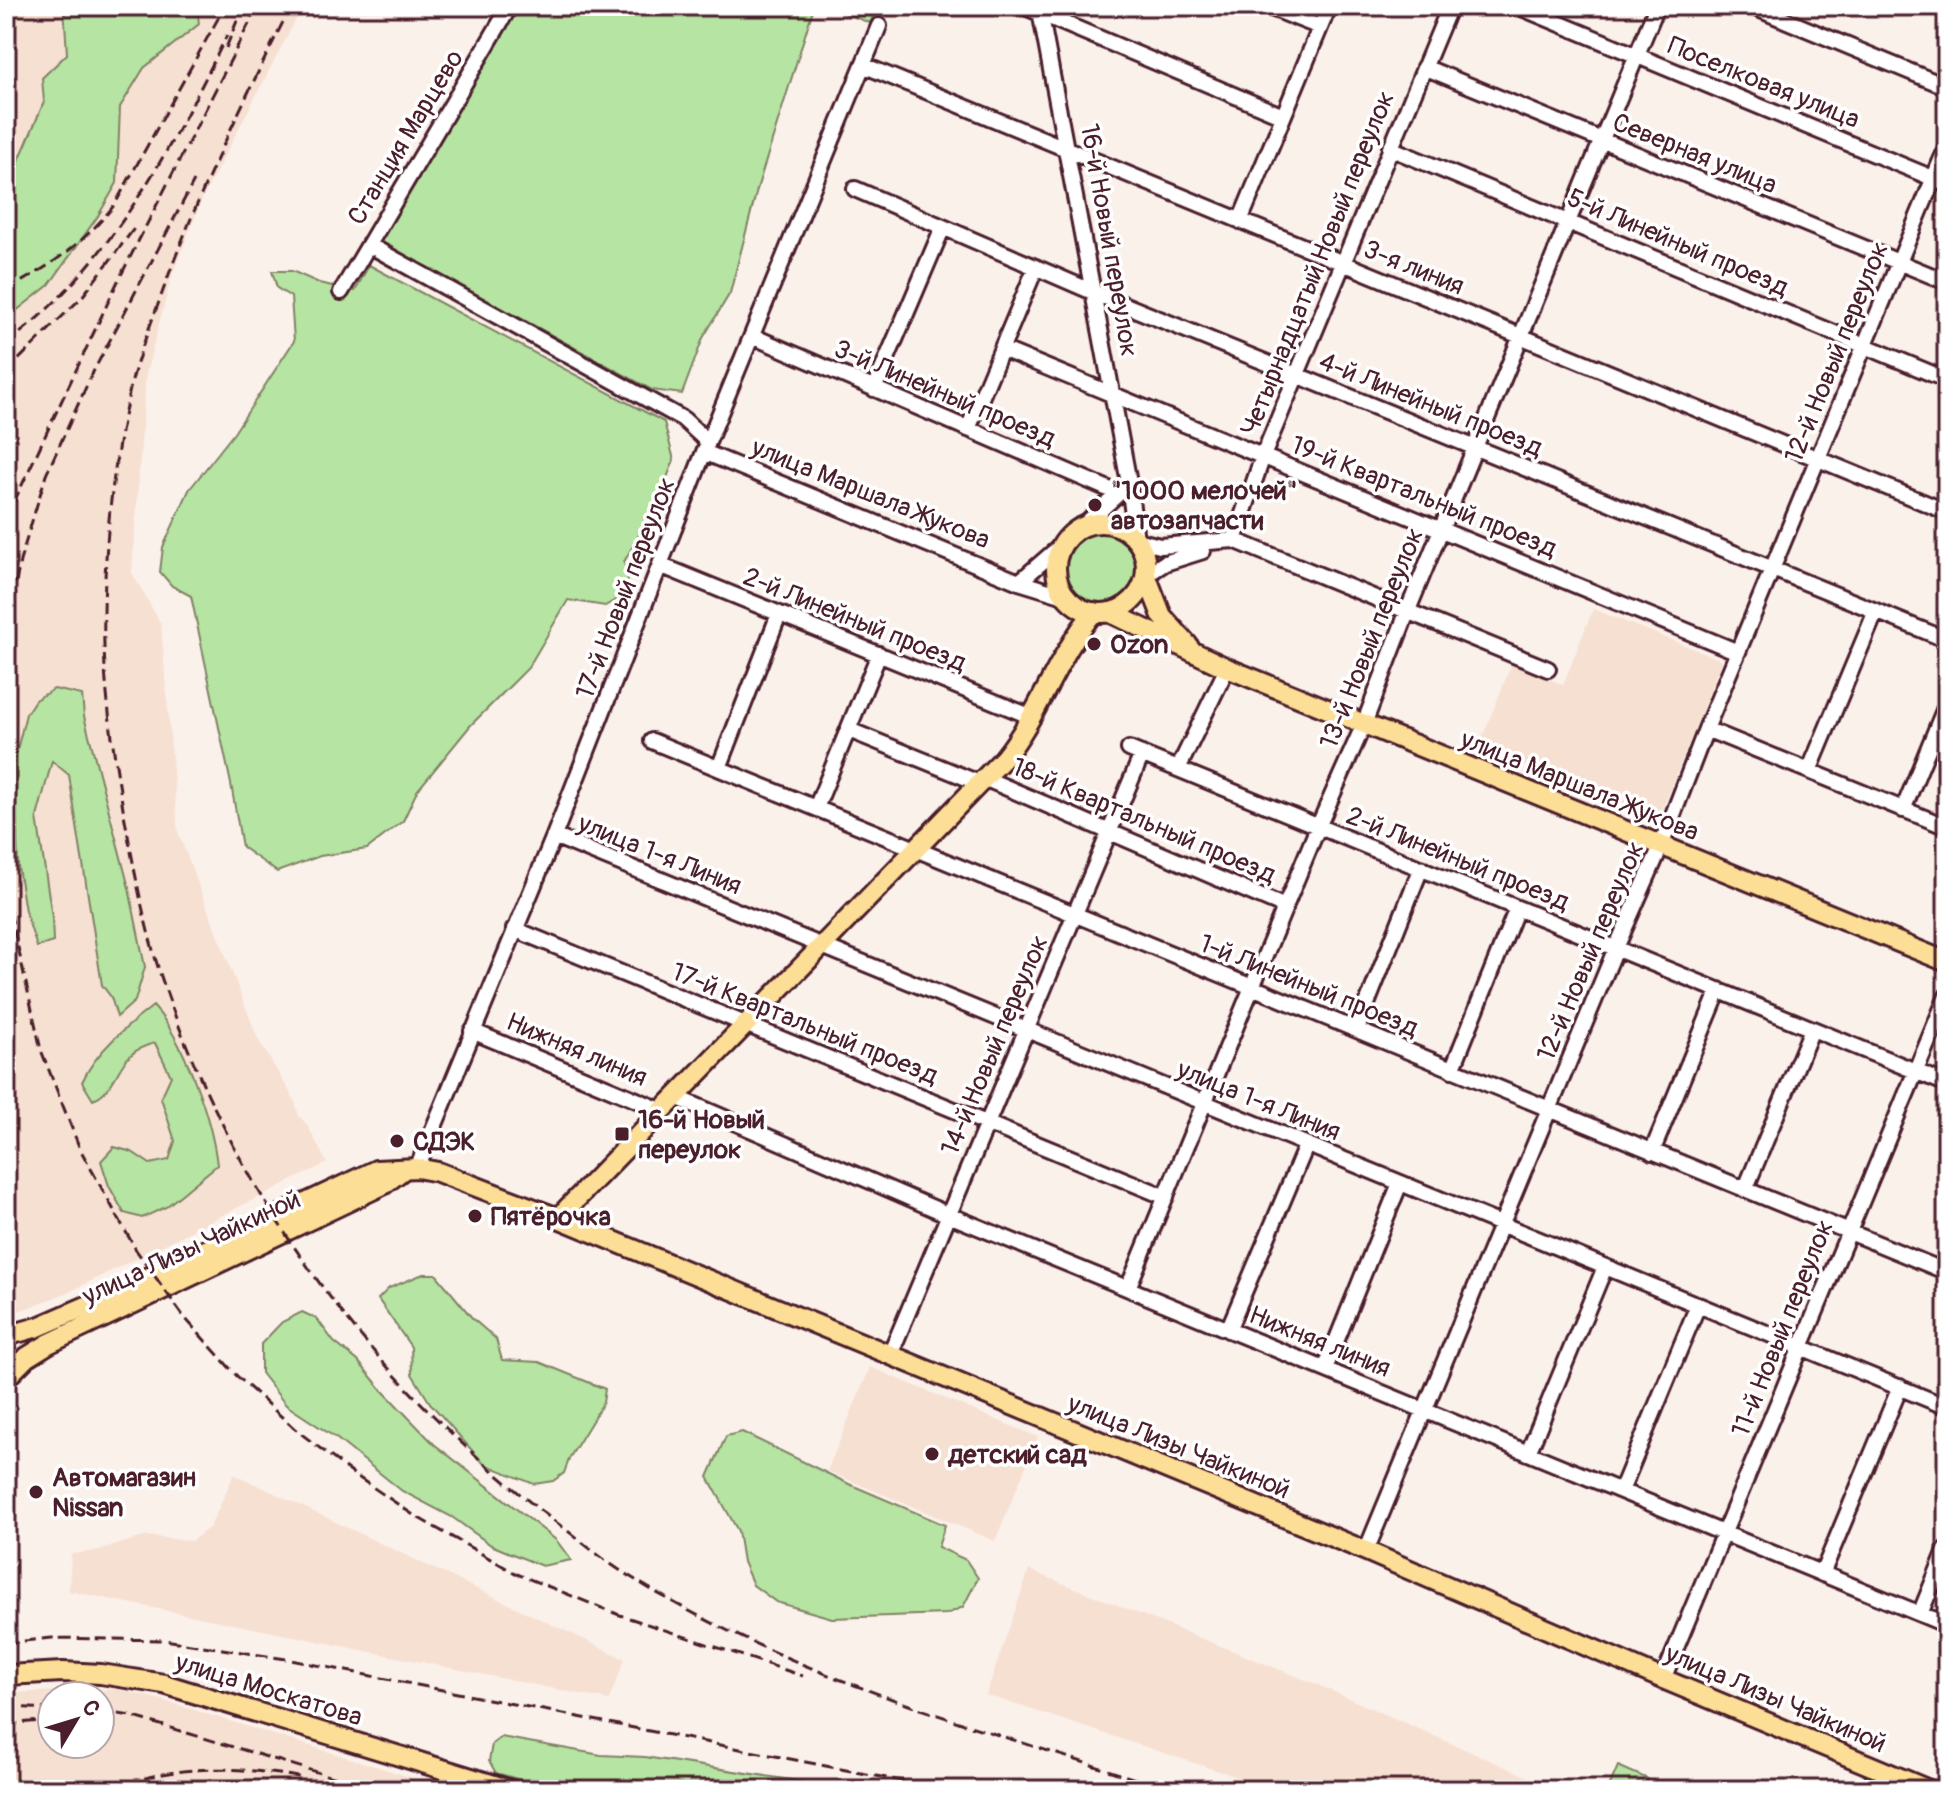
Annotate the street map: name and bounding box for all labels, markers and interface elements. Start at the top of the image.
street label: Поселковая улица [1663,30,1864,136]
street label: Станция Марцево [341,44,471,231]
street label: Четырнадцатый Новый переулок [1234,86,1402,440]
street label: Северная улица [1608,106,1781,201]
street label: 16-й Новый переулок [1073,121,1145,359]
street label: 5-й Линейный проезд [1562,182,1793,304]
street label: 3-я линия [1359,233,1469,303]
street label: 12-й Новый переулок [1778,237,1896,467]
street label: 3-й Линейный проезд [829,333,1060,455]
street label: 4-й Линейный проезд [1314,346,1547,464]
street label: 19-й Квартальный проезд [1286,429,1562,565]
street label: улица Маршала Жукова [746,431,995,556]
street label: 17-й Новый переулок [569,473,683,704]
place label: "1000 мелочей" автозапчасти [1111,475,1297,537]
marker: "1000 мелочей" автозапчасти [1086,496,1104,514]
street label: 13-й Новый переулок [1313,523,1431,753]
street label: 2-й Линейный проезд [739,561,971,679]
place label: Ozon [1110,629,1169,661]
marker: Ozon [1085,635,1103,653]
street label: улица Маршала Жукова [1455,723,1704,848]
street label: 18-й Квартальный проезд [1007,751,1281,891]
street label: 2-й Линейный проезд [1342,800,1574,918]
street label: улица 1-я Линия [572,807,746,902]
street label: 12-й Новый переулок [1530,837,1652,1066]
street label: 1-й Линейный проезд [1195,927,1423,1045]
street label: 14-й Новый переулок [934,931,1056,1160]
street label: 17-й Квартальный проезд [667,956,943,1092]
street label: Нижняя линия [501,1006,652,1094]
street label: улица 1-я Линия [1171,1053,1345,1148]
place label: 16-й Новый переулок [638,1104,765,1166]
marker: 16-й Новый переулок [613,1125,631,1143]
place label: СДЭК [413,1126,475,1158]
marker: СДЭК [388,1132,406,1150]
street label: улица Лизы Чайкиной [76,1183,306,1313]
place label: Пятёрочка [491,1201,611,1233]
marker: Пятёрочка [466,1207,484,1225]
street label: 11-й Новый переулок [1725,1215,1841,1441]
street label: Нижняя линия [1244,1299,1395,1385]
street label: улица Лизы Чайкиной [1062,1387,1295,1506]
place label: детский сад [947,1439,1087,1471]
marker: детский сад [923,1445,941,1463]
place label: Автомагазин Nissan [52,1462,196,1524]
marker: Автомагазин Nissan [27,1483,45,1501]
street label: улица Лизы Чайкиной [1659,1637,1891,1760]
street label: улица Москатова [170,1646,366,1734]
north arrow [36,1680,116,1760]
text: С [76,1694,106,1723]

